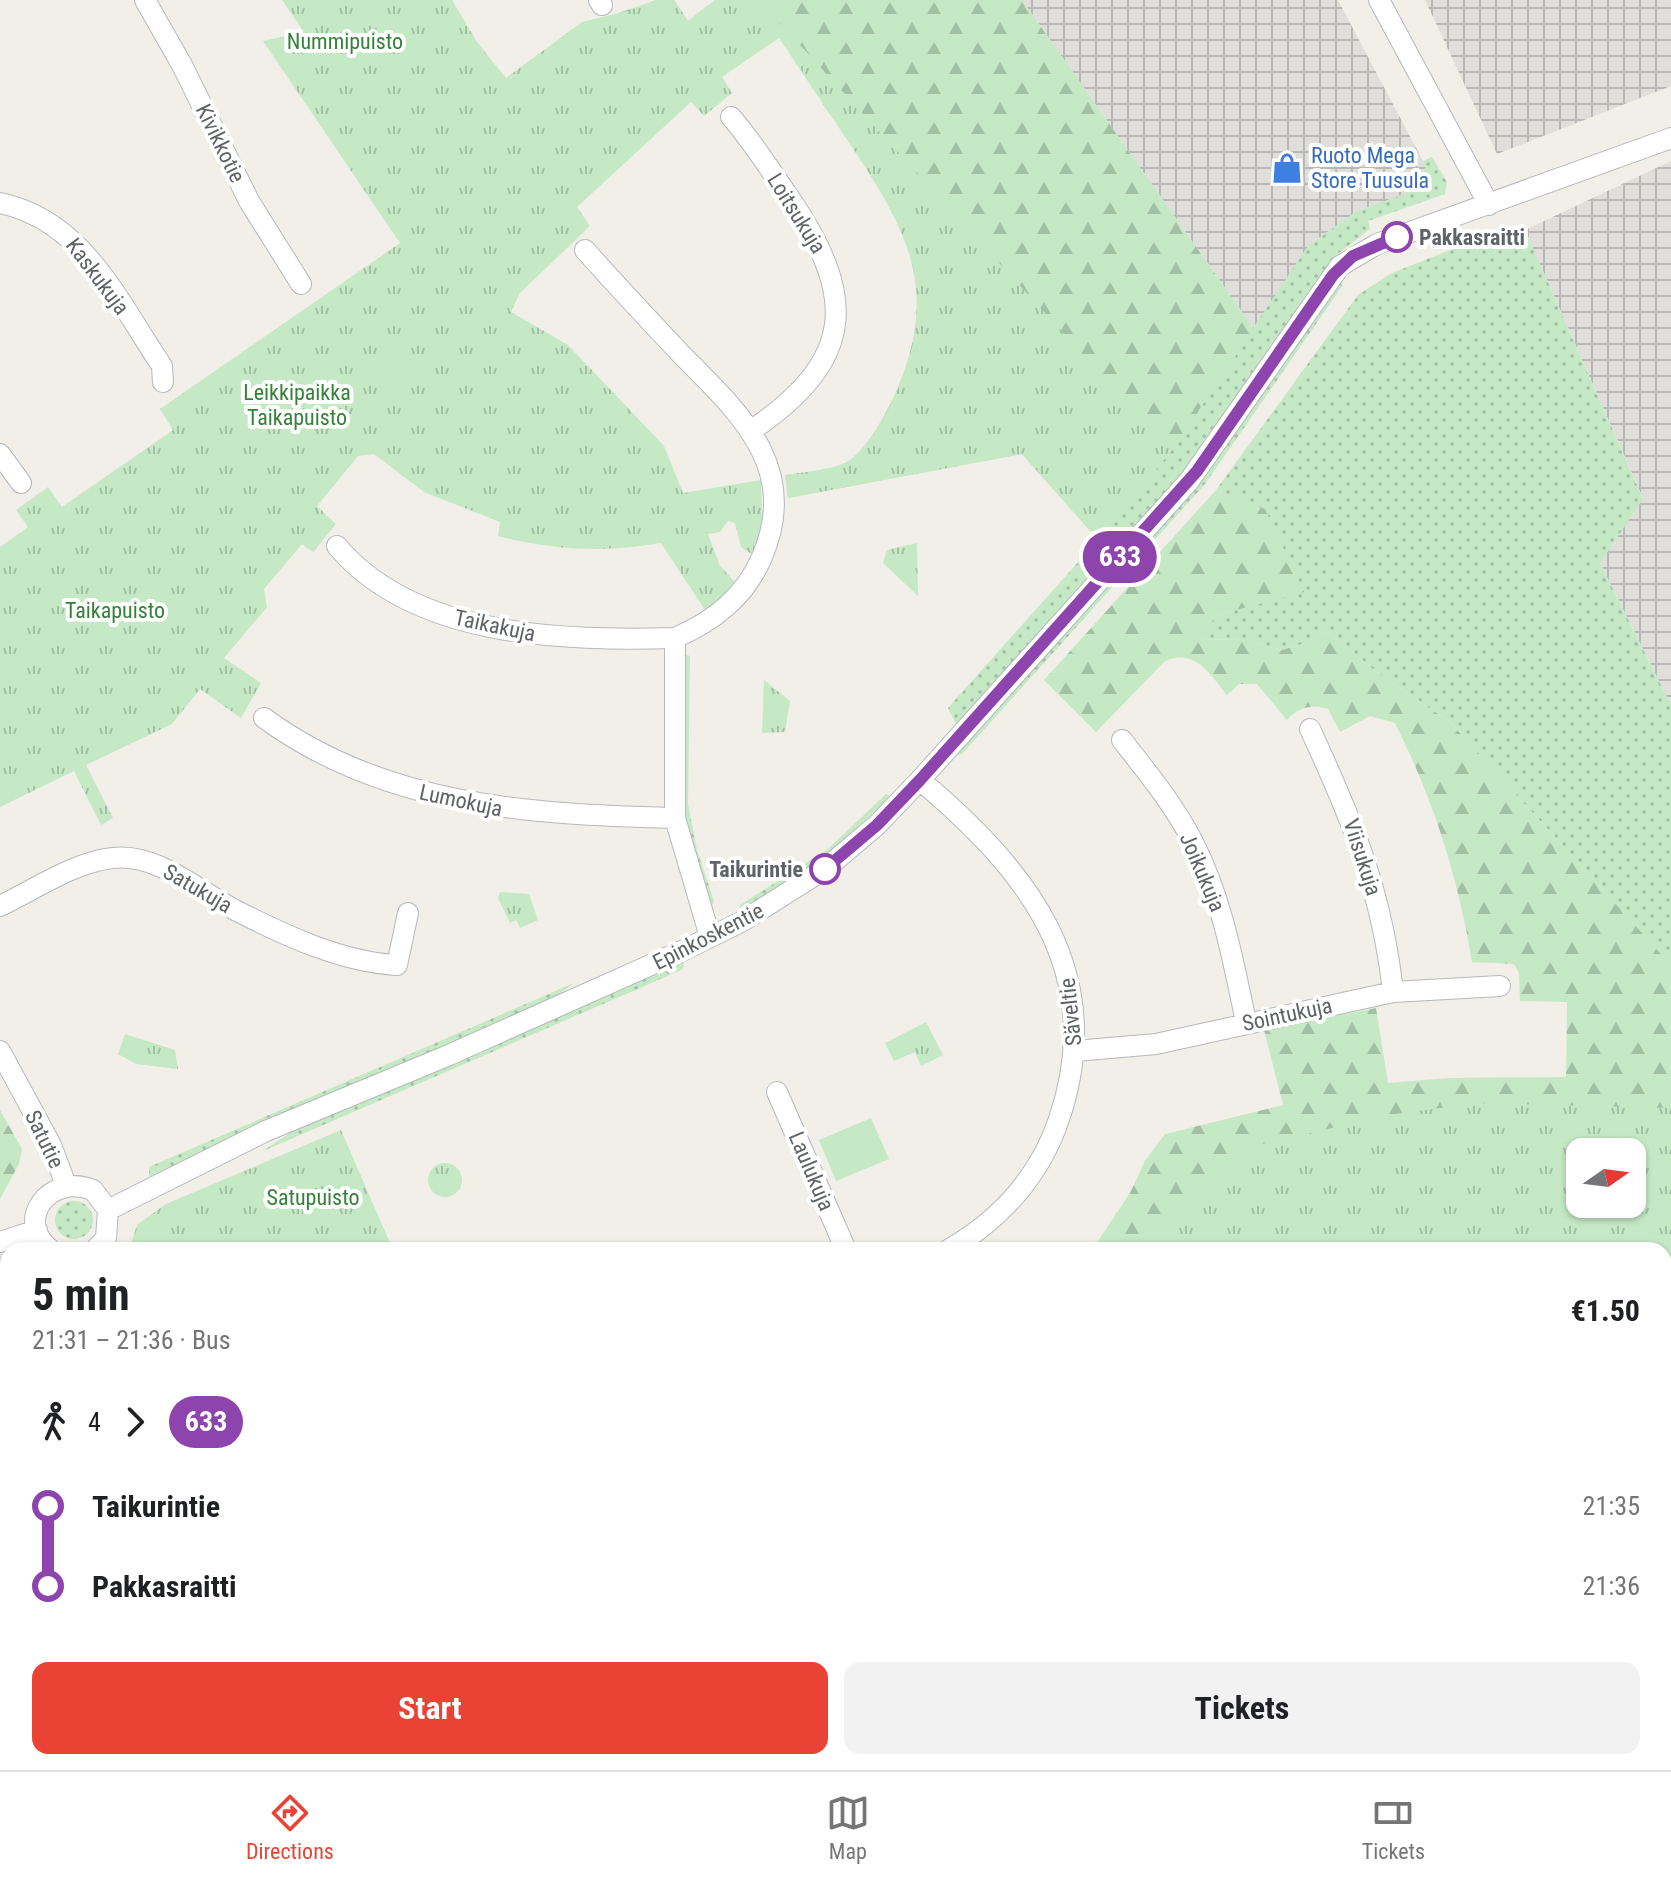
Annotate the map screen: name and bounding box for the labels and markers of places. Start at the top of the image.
place label: Ruoto Mega Store Tuusula [1311,143,1429,193]
shop icon: Ruoto Mega Store Tuusula [1270,151,1304,185]
marker: Pakkasraitti [1382,222,1412,252]
place label: Pakkasraitti [1419,225,1525,250]
marker: Taikurintie [810,854,840,884]
place label: Taikurintie [709,857,803,882]

